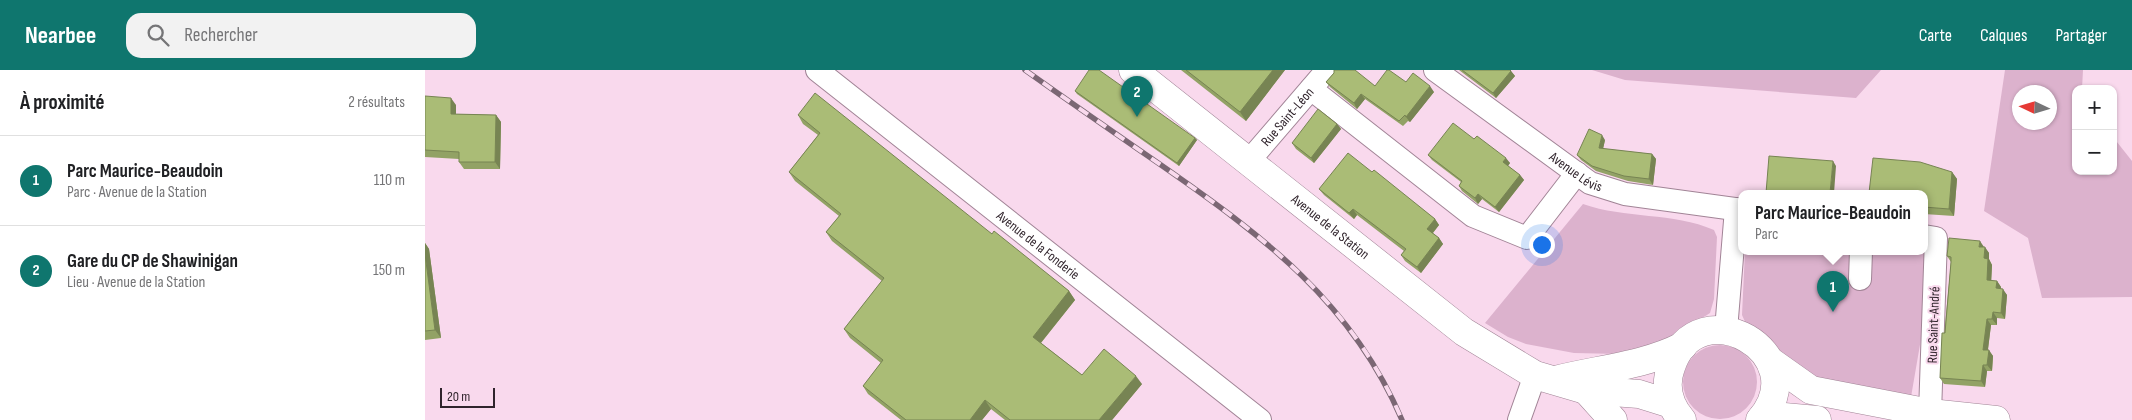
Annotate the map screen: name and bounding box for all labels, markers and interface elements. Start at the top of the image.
search box [126,13,476,58]
text: Nearbee [25,21,96,50]
icon: search [144,21,172,49]
text: Rechercher [184,24,258,47]
text: Carte [1919,25,1952,46]
text: Calques [1980,25,2027,46]
text: Partager [2055,25,2107,46]
pin: 2 [1121,76,1153,117]
street label: Rue Saint-Léon [1257,84,1317,150]
north arrow [2012,85,2057,130]
map controls [2072,85,2117,175]
button: + [2072,85,2117,130]
text: À proximité [20,90,105,115]
text: 2 résultats [348,93,405,112]
button: − [2072,130,2117,175]
street label: Avenue Lévis [1545,148,1604,195]
text: Parc Maurice-Beaudoin [67,160,223,183]
text: 1 [33,171,39,190]
text: 110 m [374,171,405,190]
text: Parc · Avenue de la Station [67,183,207,202]
street label: Avenue de la Station [1287,190,1373,263]
popup [1738,190,1928,255]
text: Parc Maurice-Beaudoin [1755,202,1911,225]
street label: Avenue de la Fonderie [992,207,1083,283]
text: Parc [1755,225,1778,244]
your location [1529,232,1555,258]
text: Gare du CP de Shawinigan [67,250,238,273]
text: 2 [32,261,40,280]
text: 150 m [373,261,405,280]
pin: 1 [1817,271,1849,312]
text: Lieu · Avenue de la Station [67,273,205,292]
street label: Rue Saint-André [1924,286,1943,364]
scale bar [440,385,495,408]
text: 20 m [447,388,470,405]

